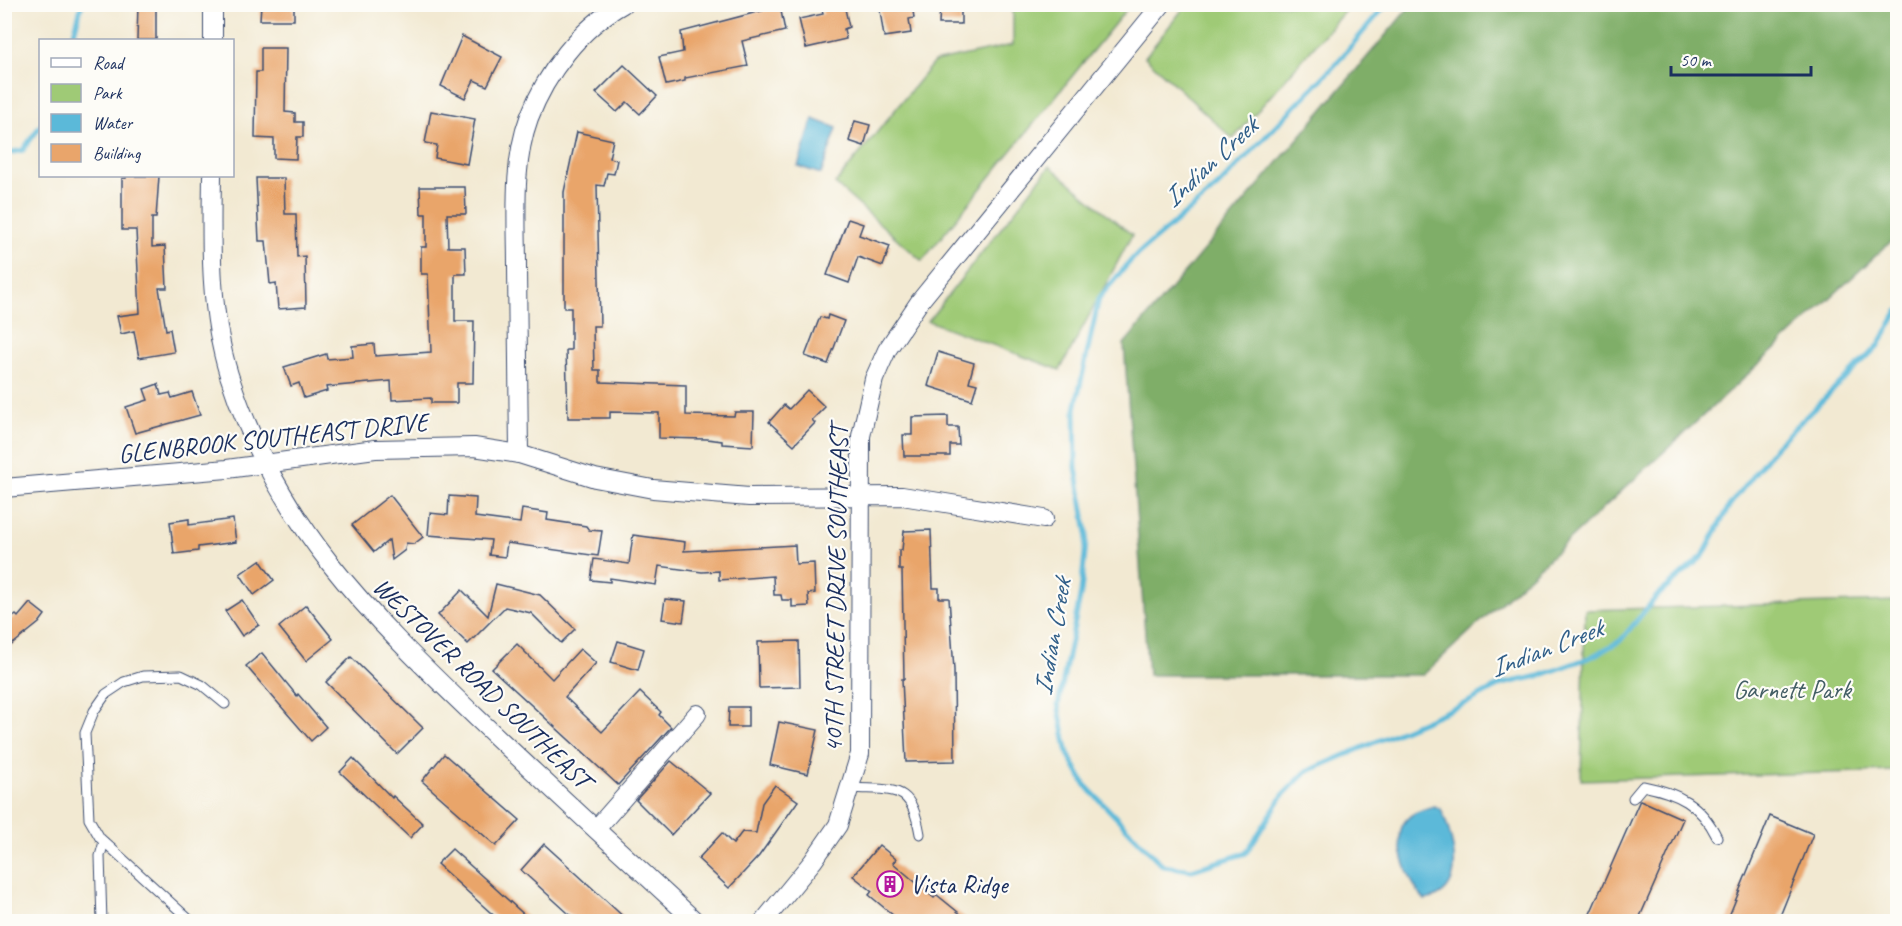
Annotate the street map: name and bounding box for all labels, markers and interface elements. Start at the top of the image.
legend [39,39,234,177]
scale bar [1671,39,1810,77]
text: 50 m [1680,49,1713,71]
text: Road [93,52,126,74]
text: Park [93,82,123,104]
water label: Indian Creek [1155,107,1268,215]
text: Water [93,112,134,134]
text: Building [93,142,142,164]
street label: GLENBROOK SOUTHEAST DRIVE [117,405,433,471]
street label: 40TH STREET DRIVE SOUTHEAST [817,419,855,753]
street label: WESTOVER ROAD SOUTHEAST [366,570,603,801]
water label: Indian Creek [1025,572,1080,698]
water label: Indian Creek [1485,610,1611,685]
park label: Garnett Park [1733,673,1853,706]
place label: Vista Ridge [910,868,1010,901]
building icon: Vista Ridge [875,869,905,899]

